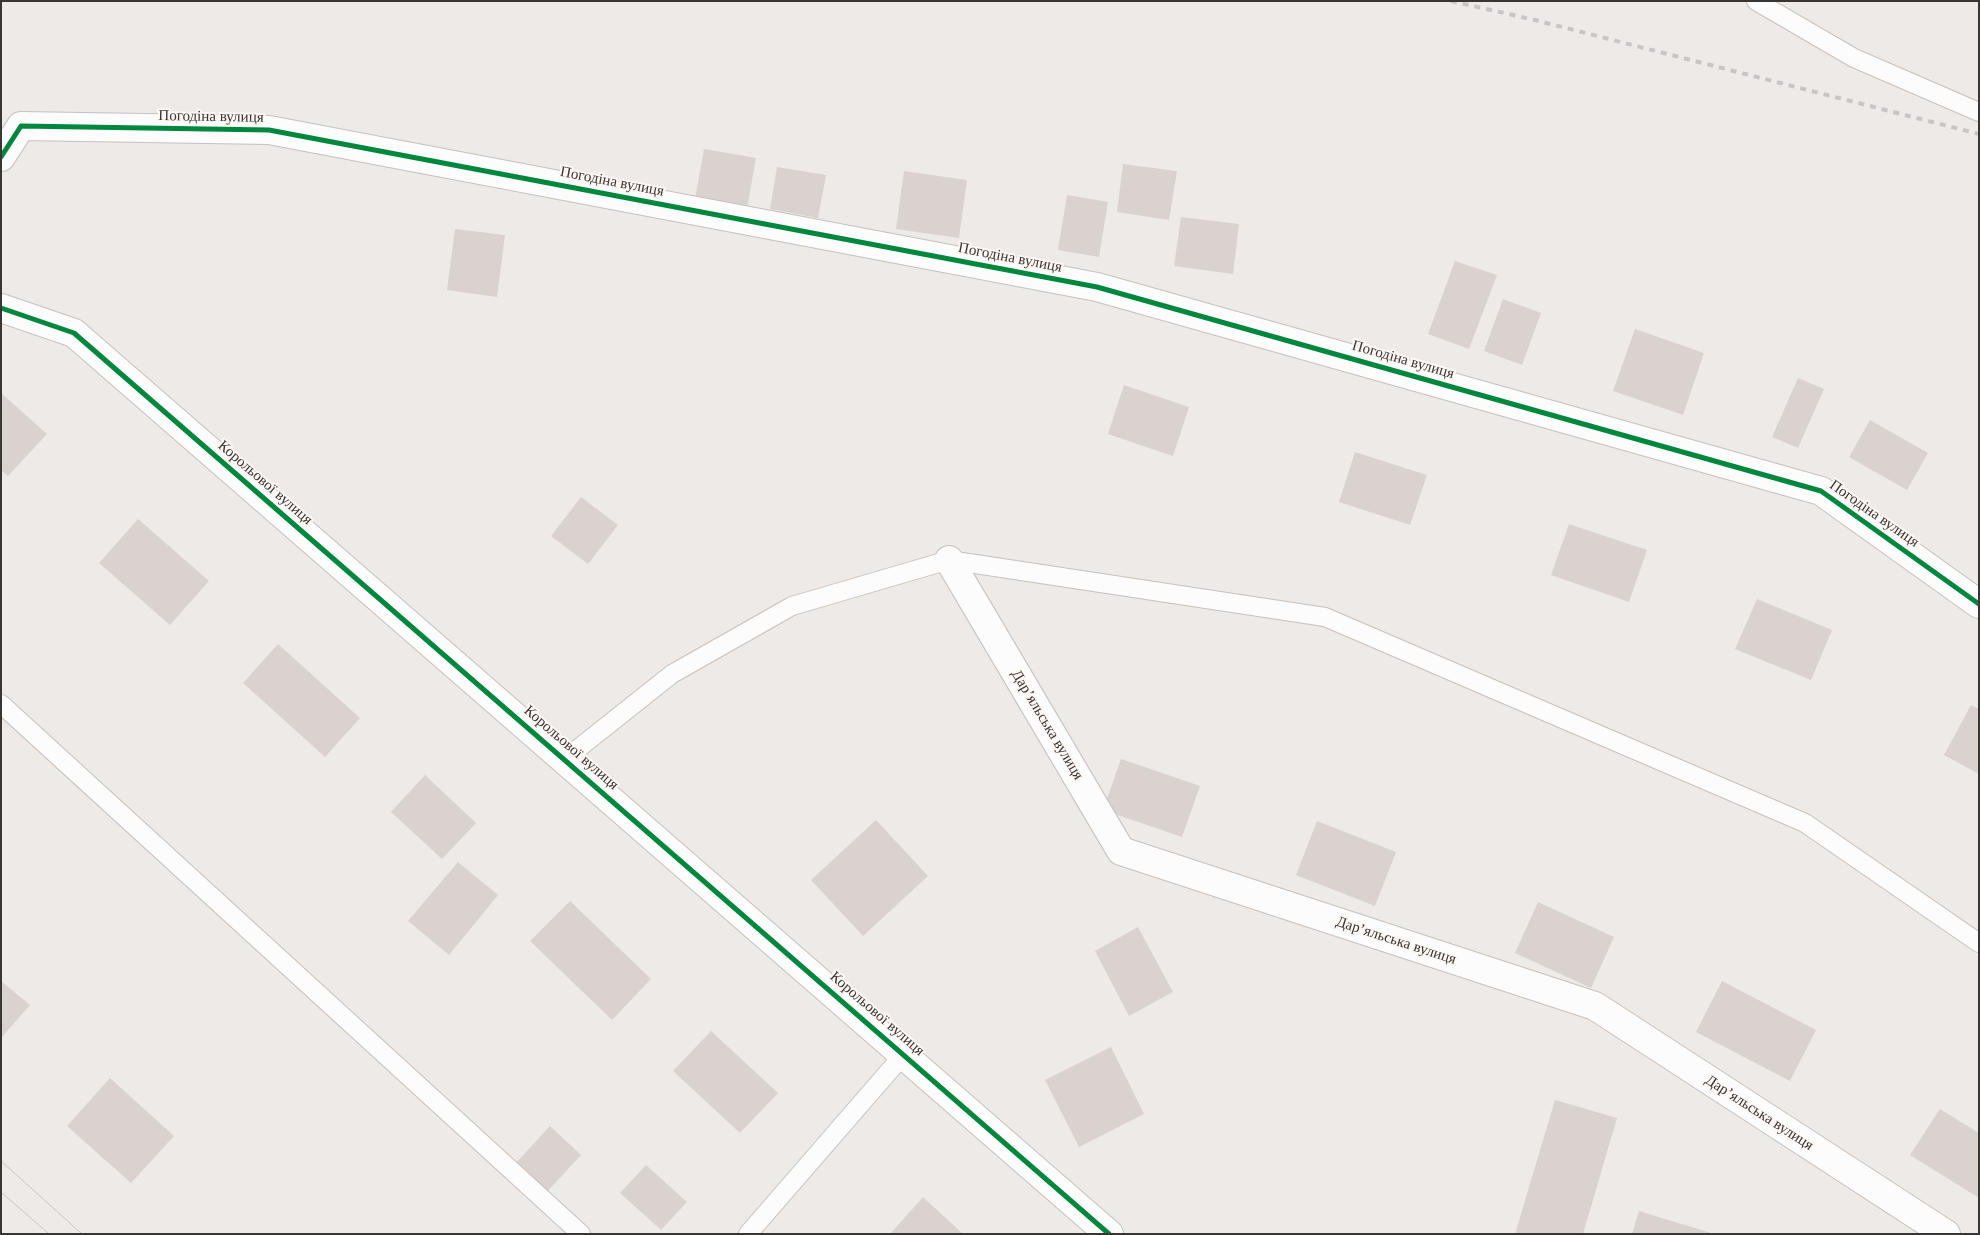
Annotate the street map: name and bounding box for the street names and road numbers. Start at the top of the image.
street label: Погодіна вулиця [158,107,264,127]
street label: Погодіна вулиця [559,163,665,201]
street label: Погодіна вулиця [957,239,1063,277]
street label: Погодіна вулиця [1350,337,1456,383]
street label: Корольової вулиця [214,437,316,529]
street label: Погодіна вулиця [1826,476,1922,552]
street label: Дар’яльська вулиця [1007,667,1087,783]
street label: Корольової вулиця [520,702,622,794]
street label: Дар’яльська вулиця [1334,913,1458,969]
street label: Корольової вулиця [826,968,928,1060]
street label: Дар’яльська вулиця [1702,1071,1816,1155]

